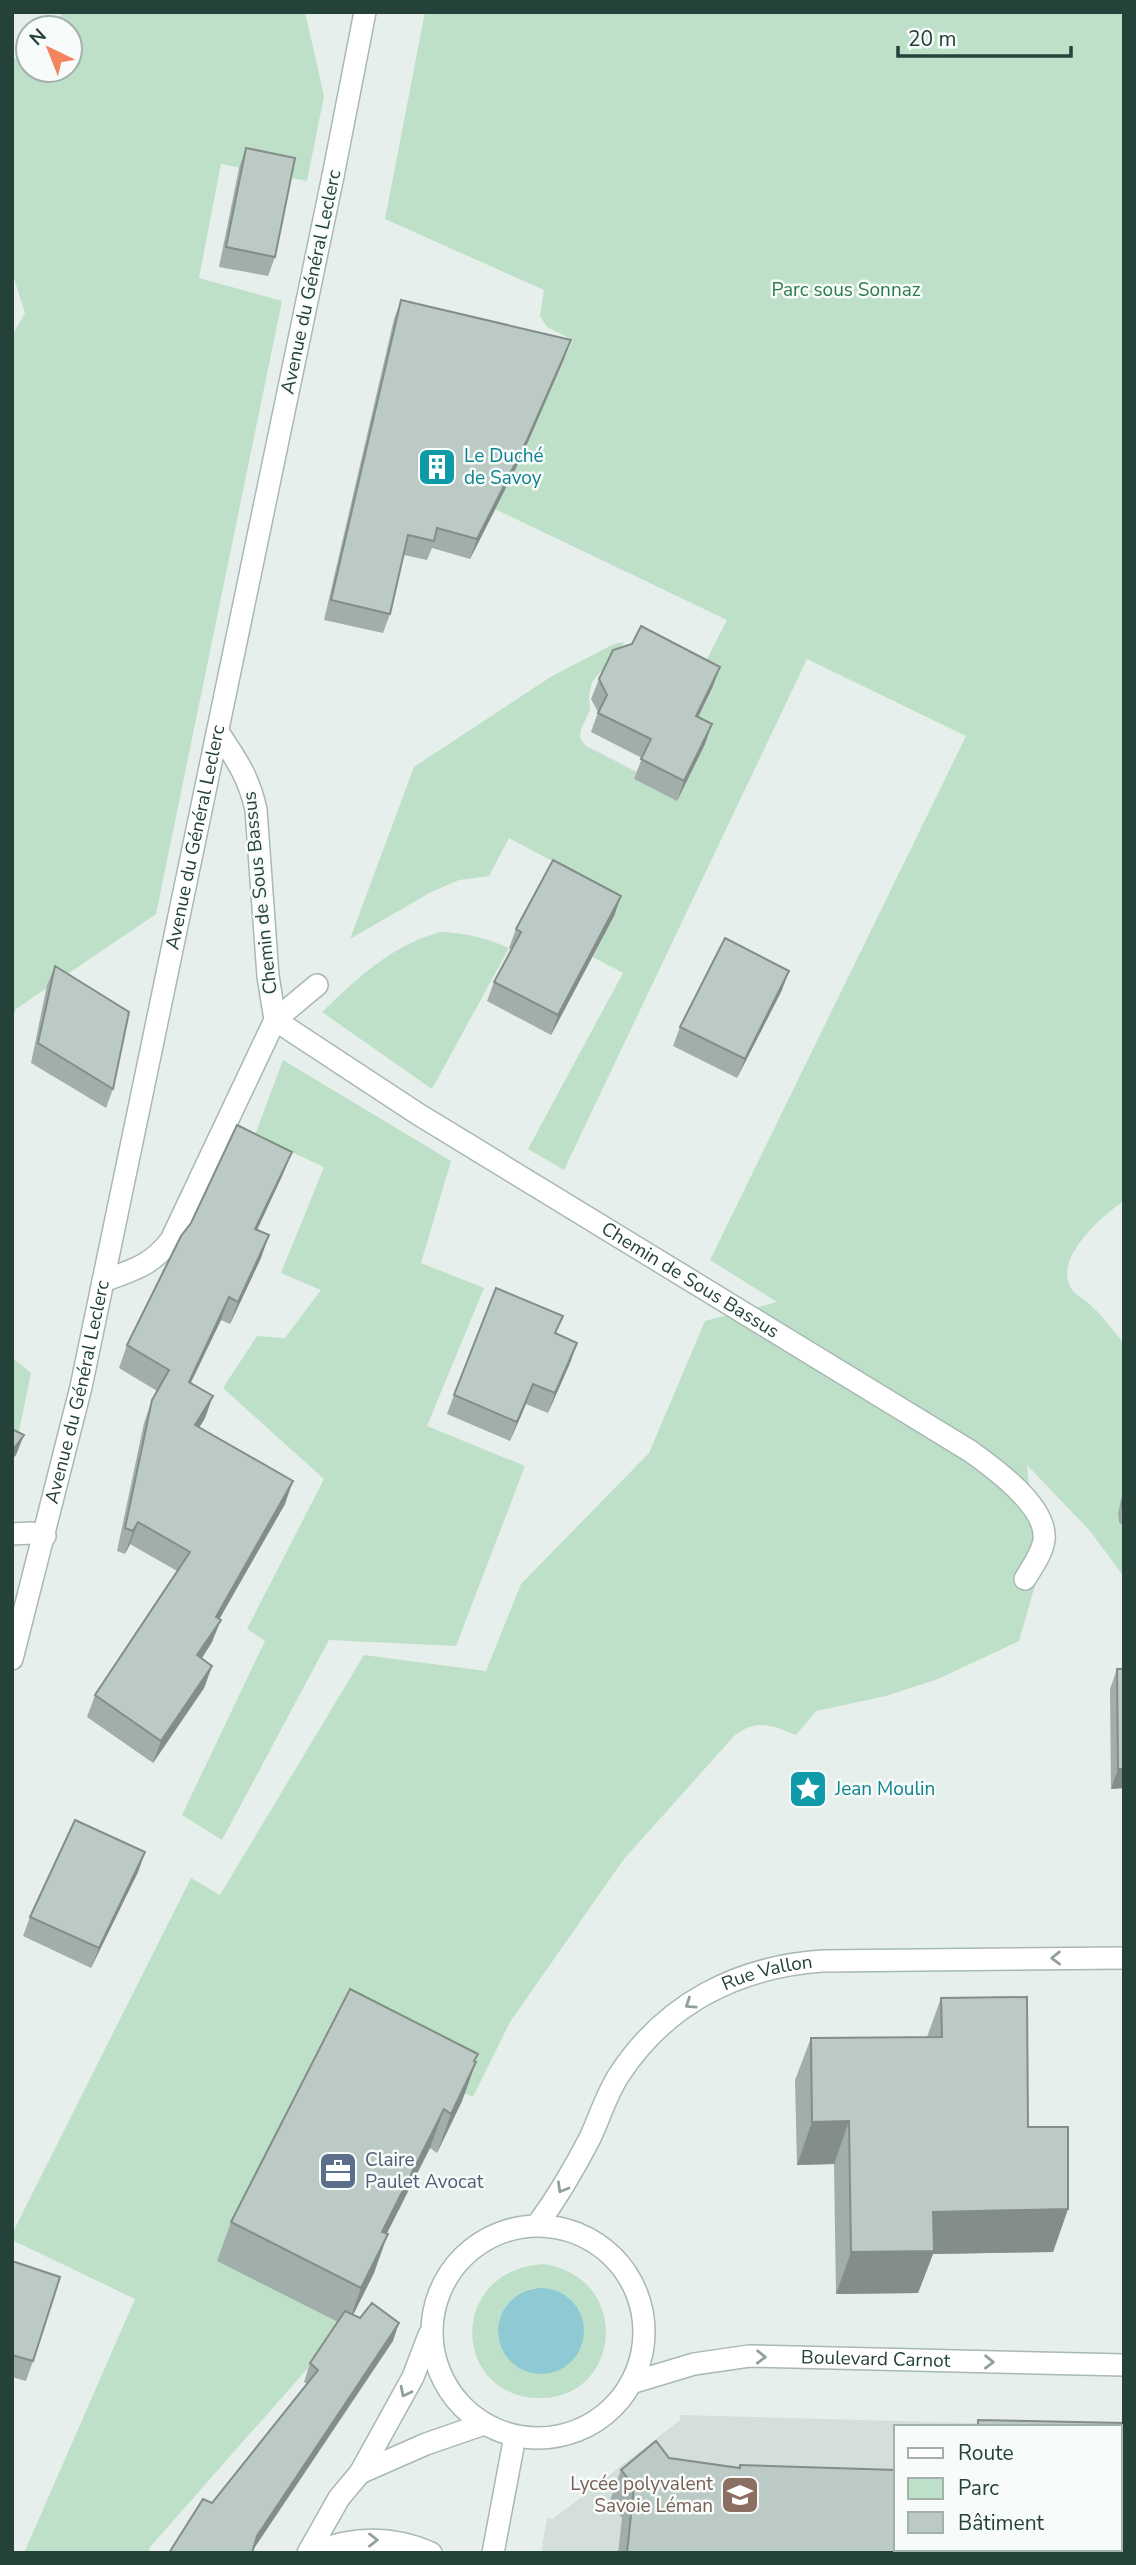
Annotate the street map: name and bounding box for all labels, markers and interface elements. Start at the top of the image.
north arrow [14,14,84,84]
scale bar [898,14,1071,58]
text: N [24,23,52,52]
text: 20 m [908,25,957,53]
street label: Avenue du Général Leclerc [275,167,348,396]
park label: Parc sous Sonnaz [771,277,921,303]
place label: Le Duché de Savoy [464,443,544,491]
building icon: Le Duché de Savoy [416,446,458,488]
street label: Avenue du Général Leclerc [159,723,231,952]
street label: Chemin de Sous Bassus [236,790,284,996]
street label: Chemin de Sous Bassus [596,1216,784,1344]
street label: Avenue du Général Leclerc [39,1278,116,1506]
place icon: Jean Moulin [787,1768,829,1810]
place label: Jean Moulin [834,1776,935,1802]
street label: Rue Vallon [718,1949,814,1997]
one-way arrow [1050,1951,1061,1966]
one-way arrow [685,1995,698,2008]
place label: Claire Paulet Avocat [365,2147,484,2195]
office icon: Claire Paulet Avocat [317,2150,359,2192]
one-way arrow [558,2180,571,2193]
street label: Boulevard Carnot [801,2344,951,2374]
one-way arrow [756,2349,767,2364]
one-way arrow [984,2354,995,2370]
one-way arrow [399,2385,413,2397]
legend [894,2425,1122,2551]
text: Route [958,2439,1014,2467]
place label: Lycée polyvalent Savoie Léman [570,2471,713,2519]
school or university icon: Lycée polyvalent Savoie Léman [719,2474,761,2516]
text: Parc [958,2474,999,2502]
text: Bâtiment [958,2509,1045,2537]
one-way arrow [368,2532,378,2548]

